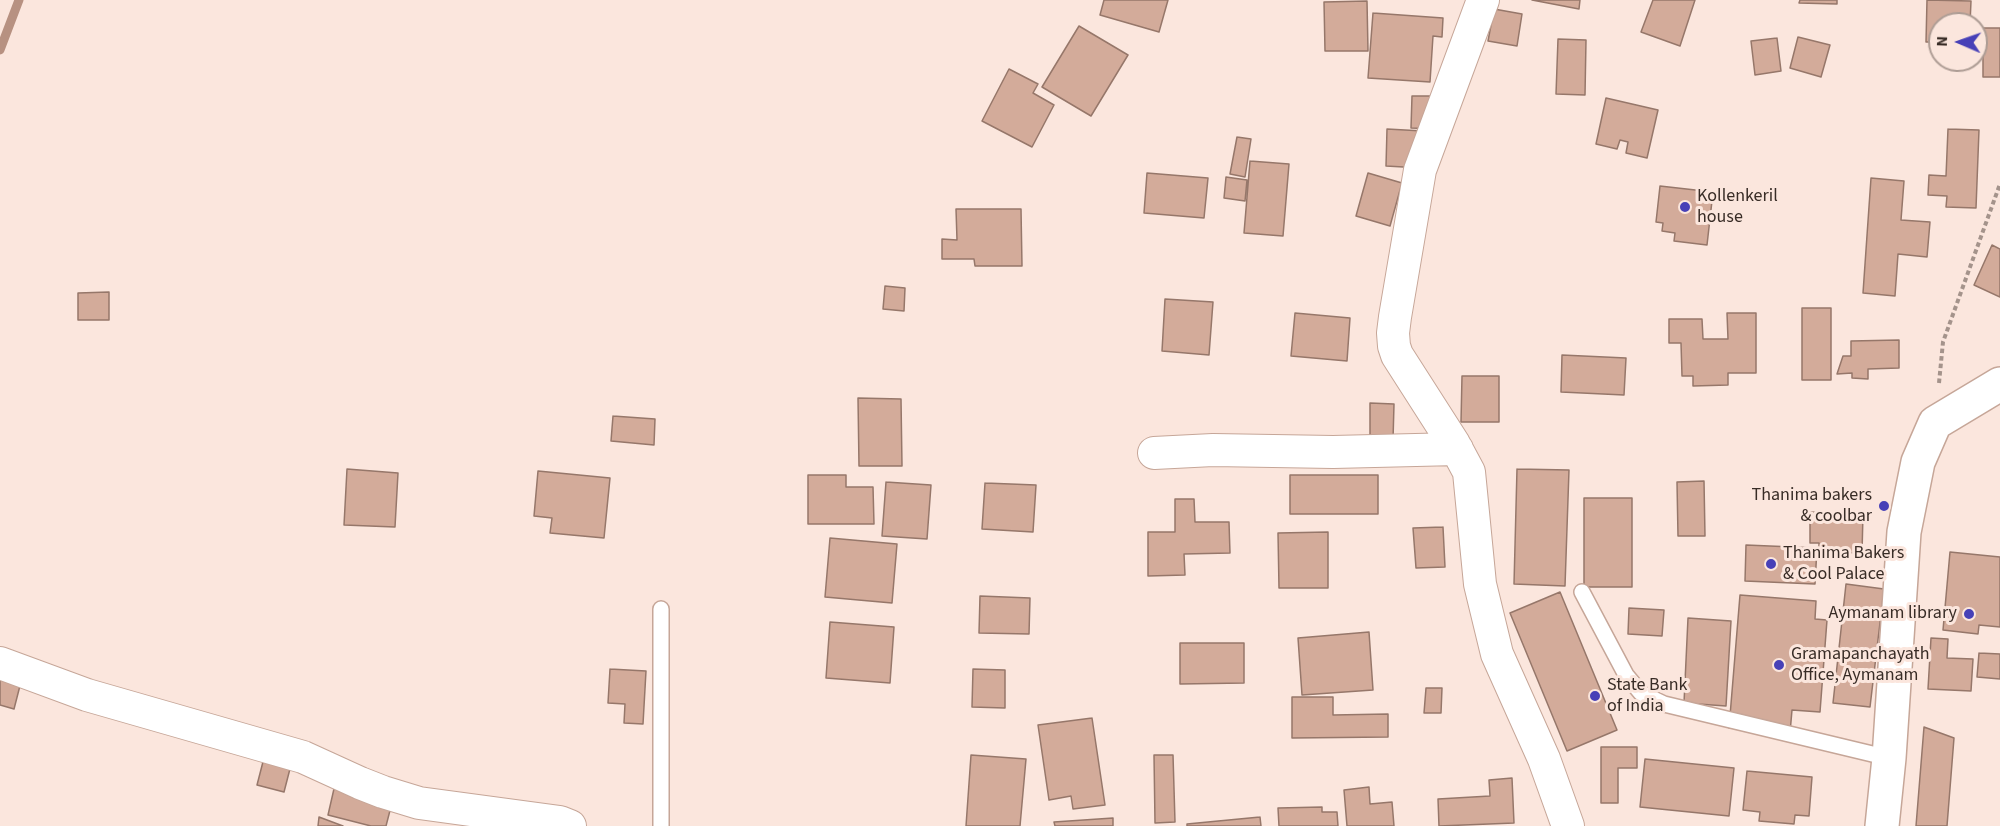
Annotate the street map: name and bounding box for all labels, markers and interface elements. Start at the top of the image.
north arrow [1928,12,1988,72]
text: N [1931,36,1953,47]
place label: Kollenkeril house [1697,186,1778,228]
marker: Kollenkeril house [1678,200,1692,214]
place label: Thanima bakers & coolbar [1752,485,1872,528]
marker: Thanima bakers & coolbar [1877,499,1891,513]
place label: Thanima Bakers & Cool Palace [1783,543,1904,586]
marker: Thanima Bakers & Cool Palace [1764,557,1778,571]
place label: Aymanam library [1829,603,1957,625]
marker: Aymanam library [1962,607,1976,621]
place label: Gramapanchayath Office, Aymanam [1791,644,1929,686]
marker: Gramapanchayath Office, Aymanam [1772,658,1786,672]
place label: State Bank of India [1607,675,1687,718]
marker: State Bank of India [1588,689,1602,703]

